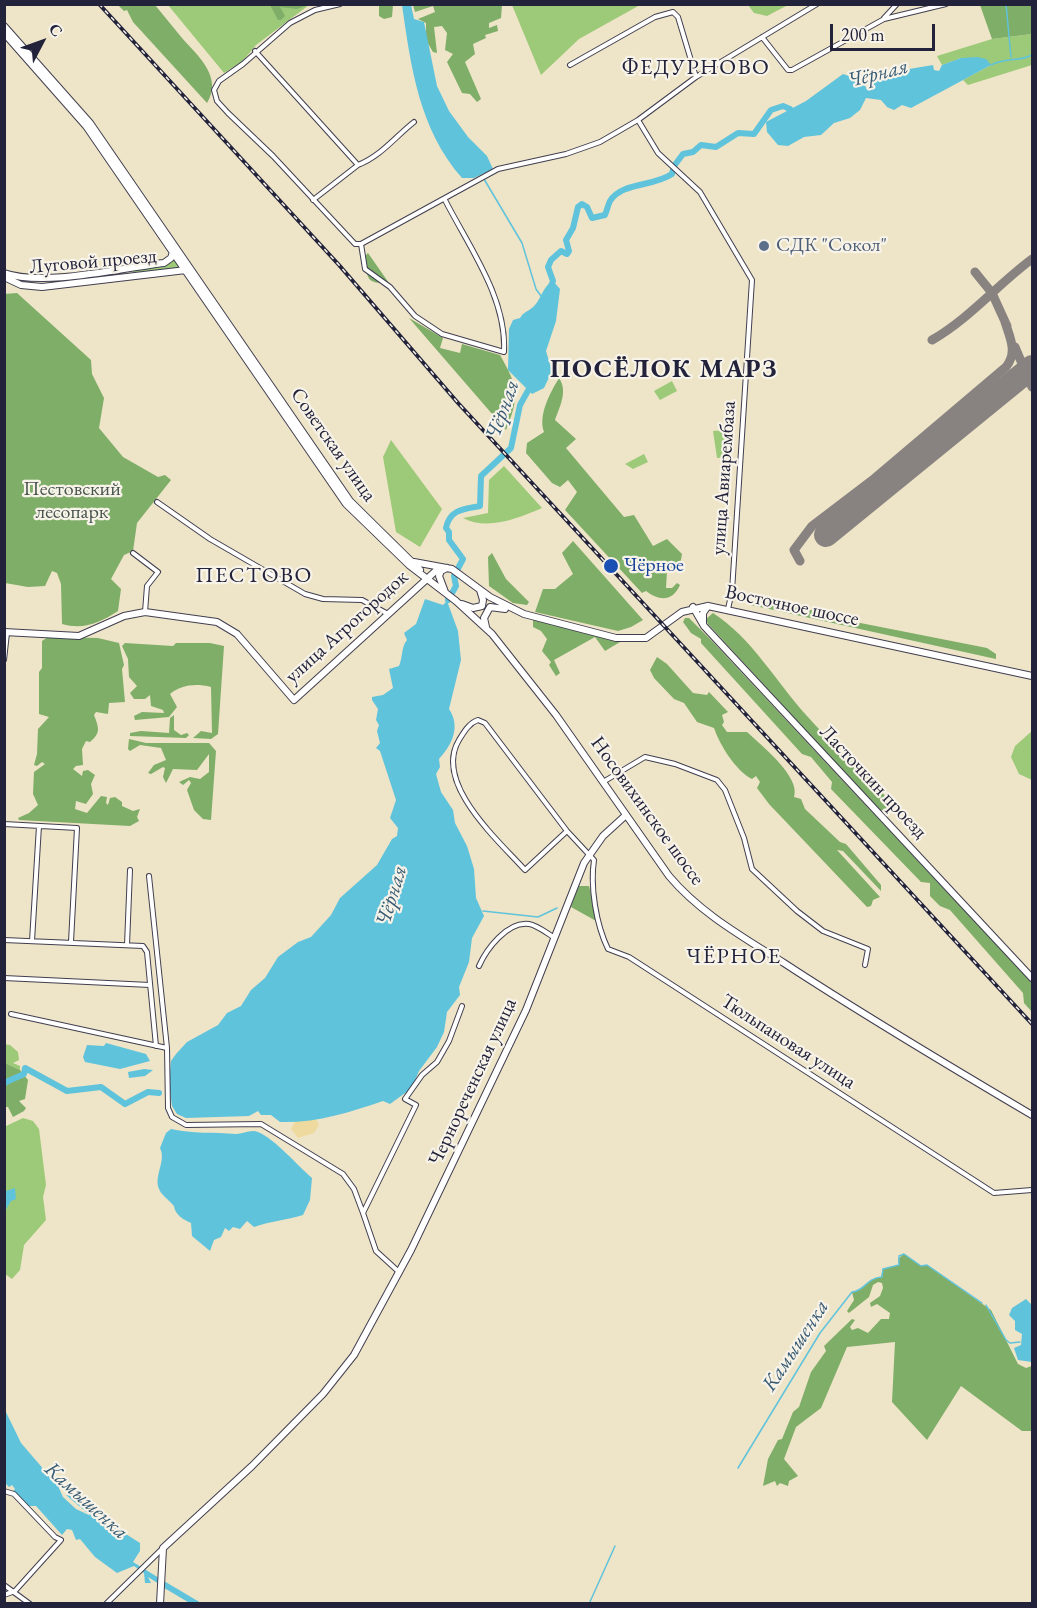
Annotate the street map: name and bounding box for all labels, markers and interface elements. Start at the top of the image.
north arrow [12,12,72,72]
scale bar [833,12,938,50]
text: С [44,19,68,41]
text: 200 m [841,23,885,46]
water label: Чёрная [845,54,911,94]
district label: ФЕДУРНОВО [622,55,770,81]
place label: СДК "Сокол" [776,234,887,258]
marker: СДК "Сокол" [757,239,771,253]
street label: Луговой проезд [28,244,158,280]
district label: ПОСЁЛОК МАРЗ [550,354,778,386]
water label: Чёрная [481,377,525,443]
street label: Советская улица [285,384,381,506]
street label: улица Авиарембаза [707,400,741,556]
park label: Пестовский лесопарк [23,478,121,525]
place label: Чёрное [624,554,684,578]
marker: Чёрное [602,557,620,575]
district label: ПЕСТОВО [195,563,313,589]
street label: улица Агрогородок [281,565,413,689]
street label: Восточное шоссе [723,580,861,632]
street label: Ласточкин проезд [814,720,932,844]
street label: Носовихинское шоссе [585,732,709,890]
water label: Чёрная [371,863,413,929]
district label: ЧЁРНОЕ [686,944,782,970]
street label: Тюльпановая улица [716,989,860,1095]
street label: Чернореченская улица [424,994,522,1170]
water label: Камышенка [757,1296,835,1396]
water label: Камышенка [39,1457,133,1545]

